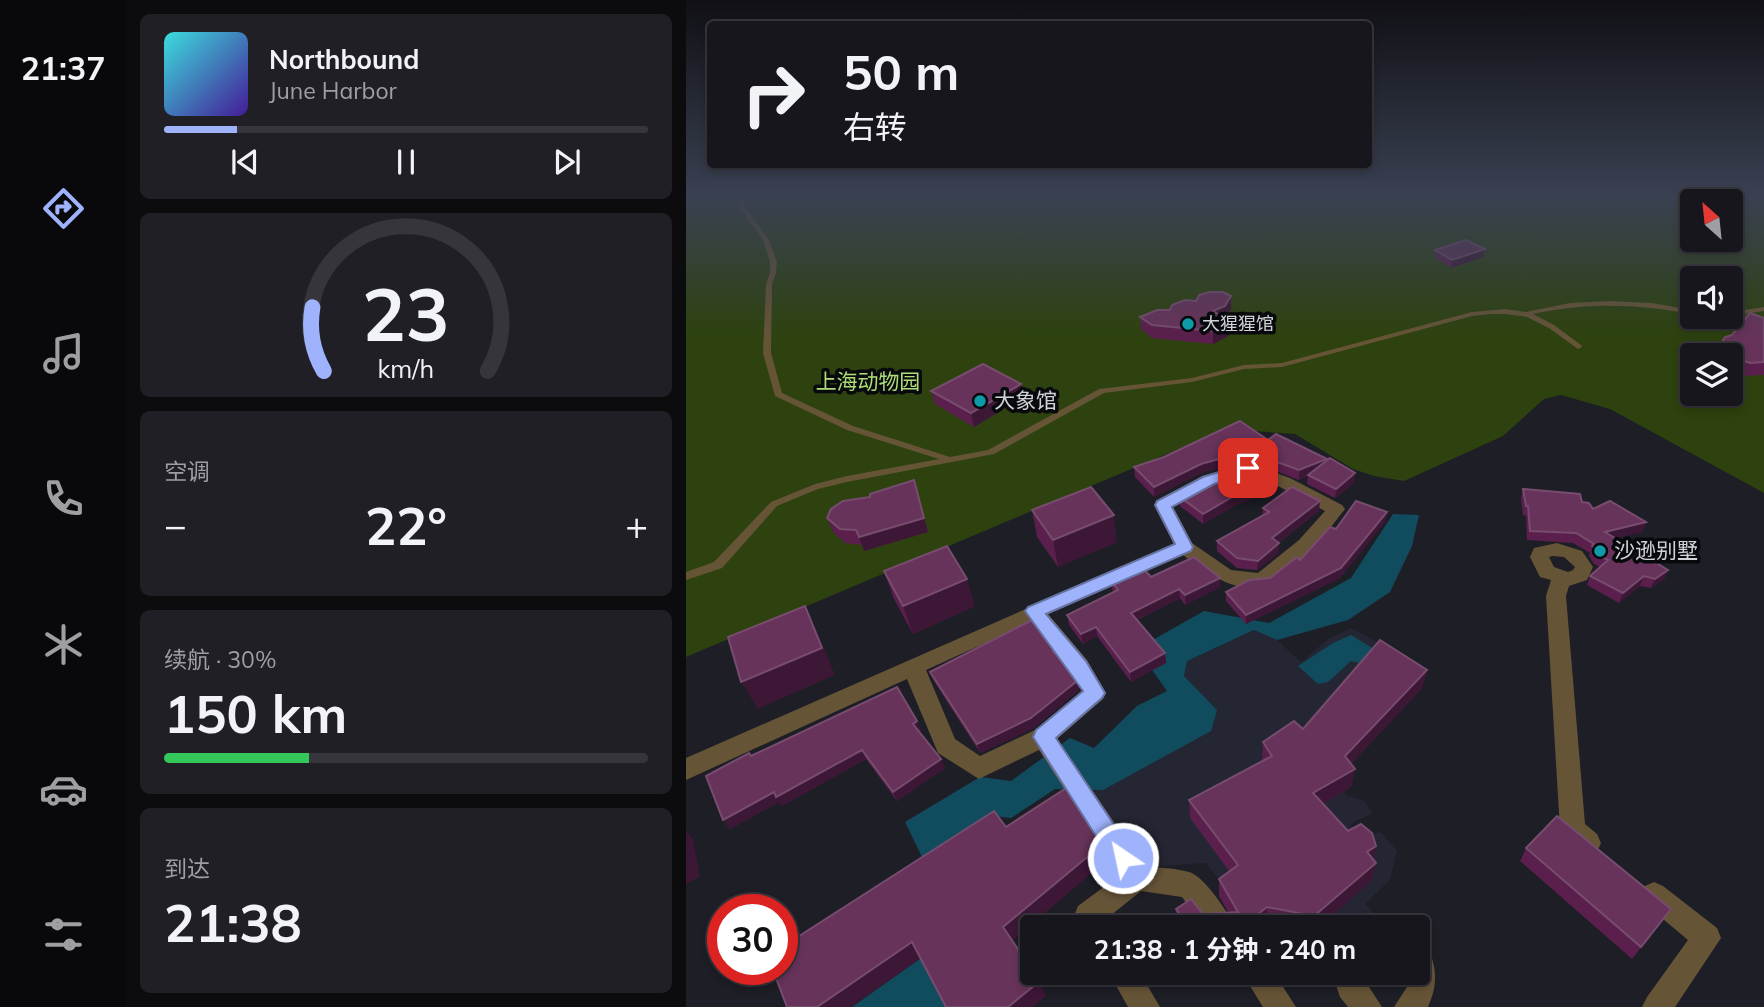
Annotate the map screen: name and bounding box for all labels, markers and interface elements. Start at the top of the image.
text: 50 m [843,41,959,102]
text: Northbound [269,43,419,76]
text: 21:37 [21,48,105,88]
icon: right [728,49,819,140]
text: June Harbor [269,76,397,105]
text: 右转 [843,107,907,147]
icon: previous [226,143,264,181]
icon: pause [387,143,425,181]
icon: next [548,143,586,181]
icon: directions [39,184,88,233]
north arrow [1680,189,1743,252]
map controls [1680,189,1743,406]
button: sound [1680,266,1743,329]
text: 23 [362,268,450,359]
place label: 大猩猩馆 [1202,312,1274,335]
marker: 大猩猩馆 [1180,316,1196,332]
icon: music [39,329,88,378]
button: layers [1680,343,1743,406]
text: km/h [378,353,434,384]
park label: 上海动物园 [816,368,921,394]
place label: 大象馆 [994,387,1057,413]
marker: 大象馆 [972,393,988,409]
pin [1218,438,1278,498]
icon: arrive [1229,449,1267,487]
text: 空调 [164,457,210,486]
icon: phone [39,474,88,523]
text: 22° [365,493,447,558]
text: − [164,501,187,549]
text: + [625,501,648,549]
place label: 沙逊别墅 [1614,537,1698,563]
marker: 沙逊别墅 [1592,543,1608,559]
icon: climate [39,620,88,669]
text: 续航 · 30% [164,645,276,674]
text: 150 km [164,681,347,746]
icon: car [39,765,88,814]
position arrow [1086,821,1160,895]
text: 到达 [164,854,210,883]
text: 21:38 [164,890,302,955]
speed limit sign: 30 [707,894,798,985]
icon: filters [39,910,88,959]
text: 21:38 · 1 分钟 · 240 m [1094,933,1356,966]

